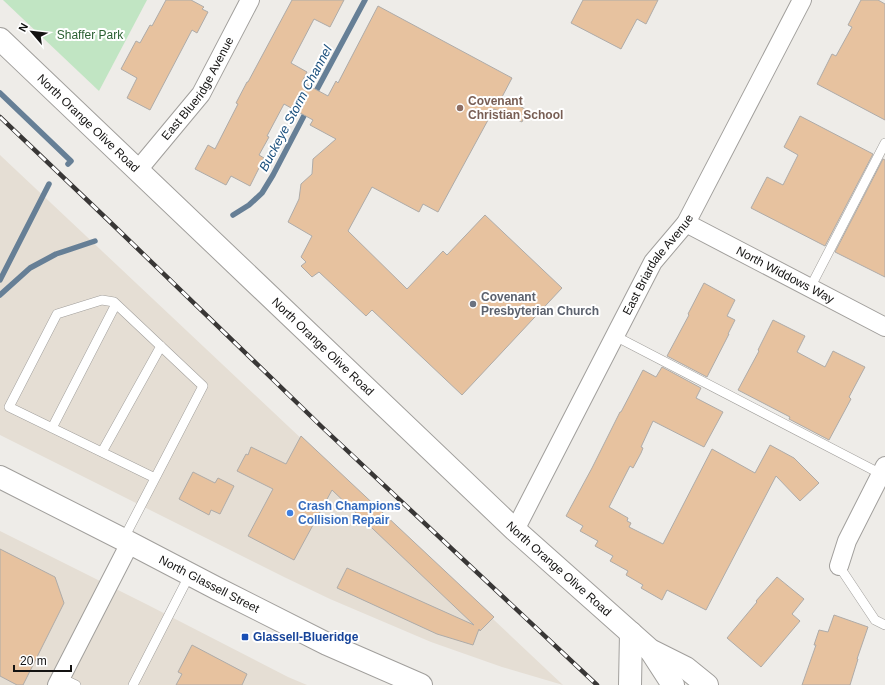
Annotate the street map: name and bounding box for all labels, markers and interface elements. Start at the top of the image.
north arrow [12,12,52,52]
text: N [16,21,30,34]
park label: Shaffer Park [57,28,124,42]
street label: East Blueridge Avenue [159,34,237,143]
water label: Buckeye Storm Channel [256,42,335,174]
street label: North Orange Olive Road [34,71,142,175]
place label: Covenant Christian School [468,94,563,122]
marker: Covenant Christian School [455,103,465,113]
street label: East Briardale Avenue [620,212,696,317]
street label: North Widdows Way [734,244,837,306]
place label: Covenant Presbyterian Church [481,290,599,318]
street label: North Orange Olive Road [269,295,377,399]
marker: Covenant Presbyterian Church [468,299,478,309]
place label: Crash Champions Collision Repair [298,499,401,527]
marker: Crash Champions Collision Repair [285,508,295,518]
street label: North Orange Olive Road [503,518,614,619]
street label: North Glassell Street [157,552,262,616]
place label: Glassell-Blueridge [253,630,359,644]
marker: Glassell-Blueridge [240,632,250,642]
scale bar [14,647,71,673]
text: 20 m [20,654,47,668]

